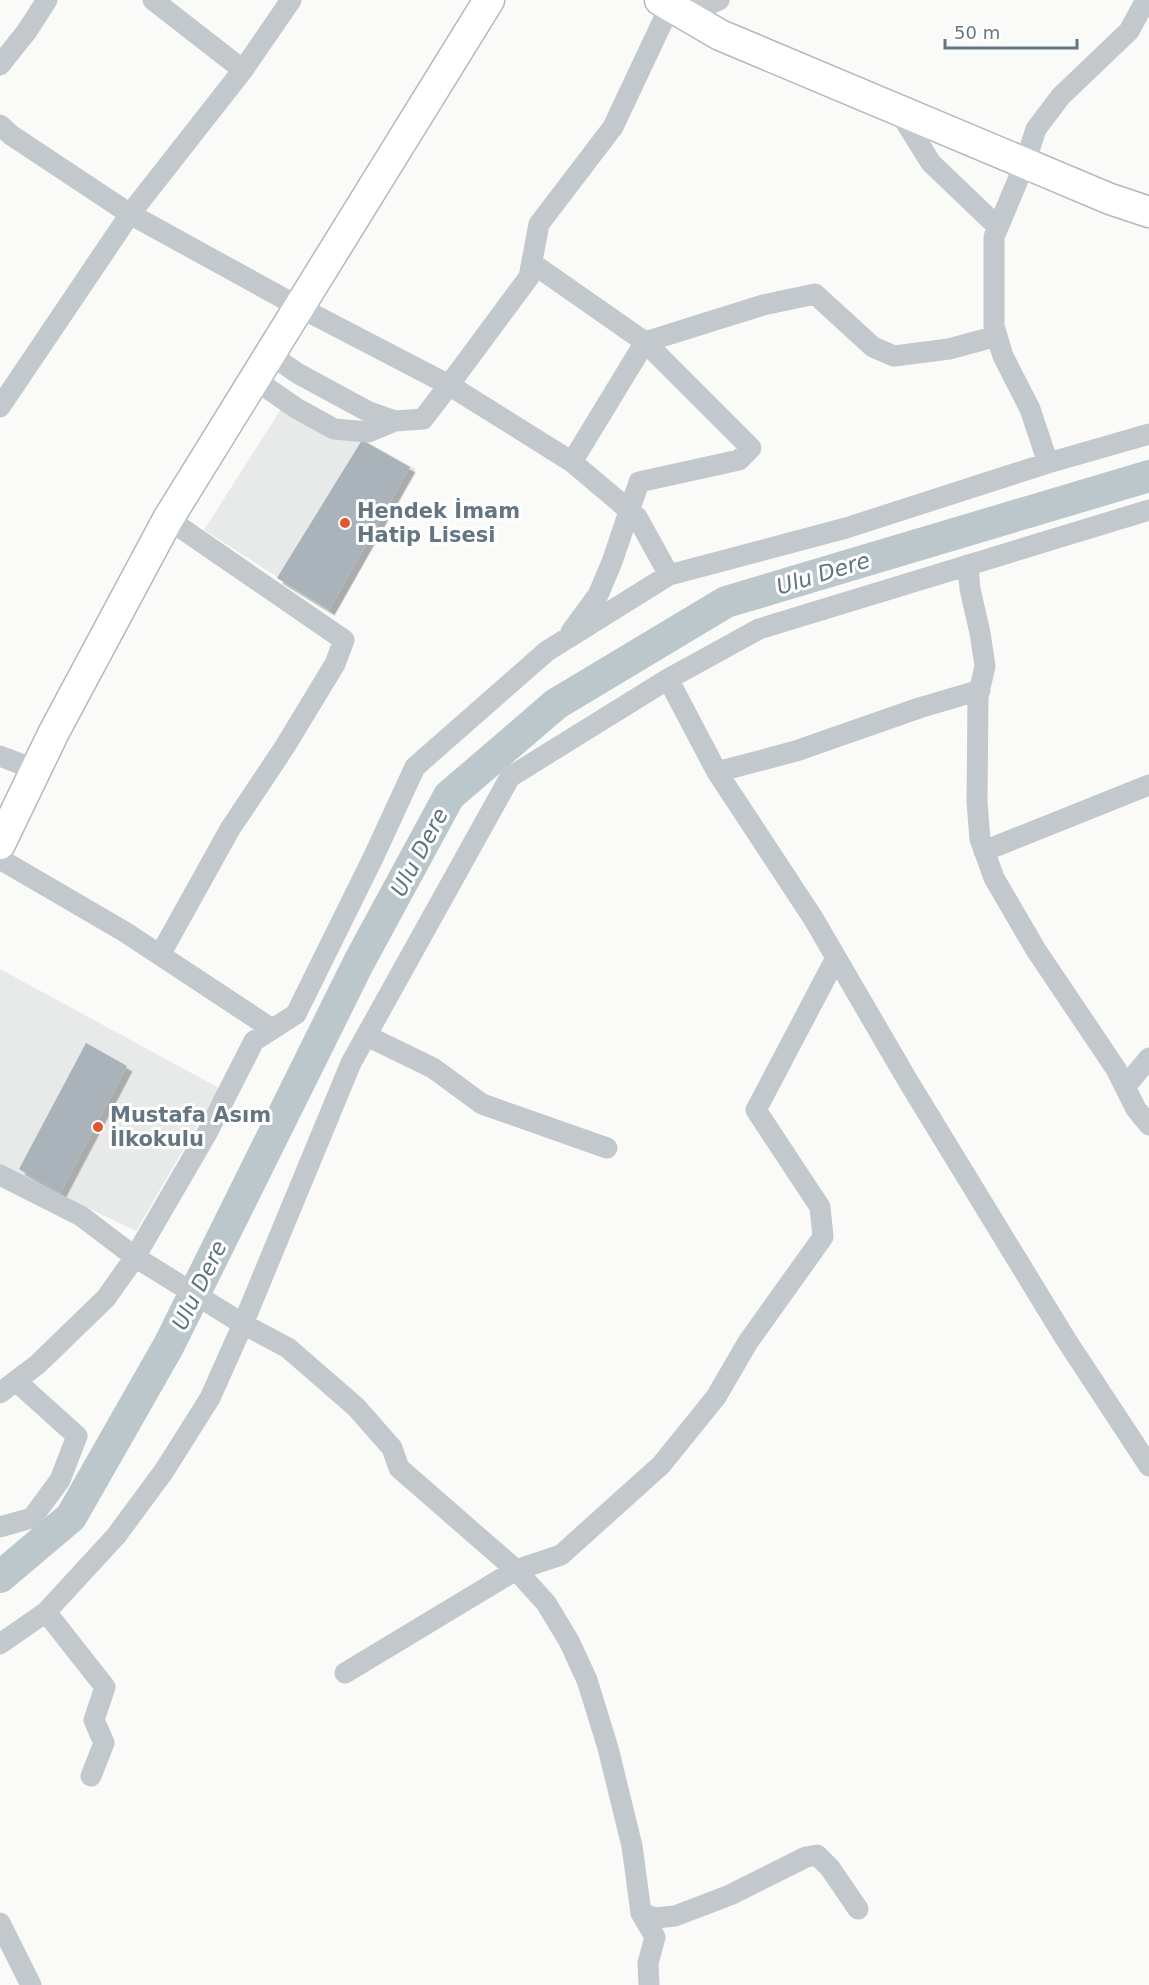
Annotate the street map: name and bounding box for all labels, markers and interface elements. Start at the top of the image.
scale bar [945,12,1077,50]
text: 50 m [954,22,1000,43]
place label: Hendek İmam Hatip Lisesi [357,498,520,547]
marker: Hendek İmam Hatip Lisesi [338,516,352,530]
water label: Ulu Dere [773,547,873,599]
water label: Ulu Dere [386,804,453,901]
place label: Mustafa Asım İlkokulu [110,1103,271,1151]
marker: Mustafa Asım İlkokulu [91,1120,105,1134]
water label: Ulu Dere [167,1236,232,1334]

